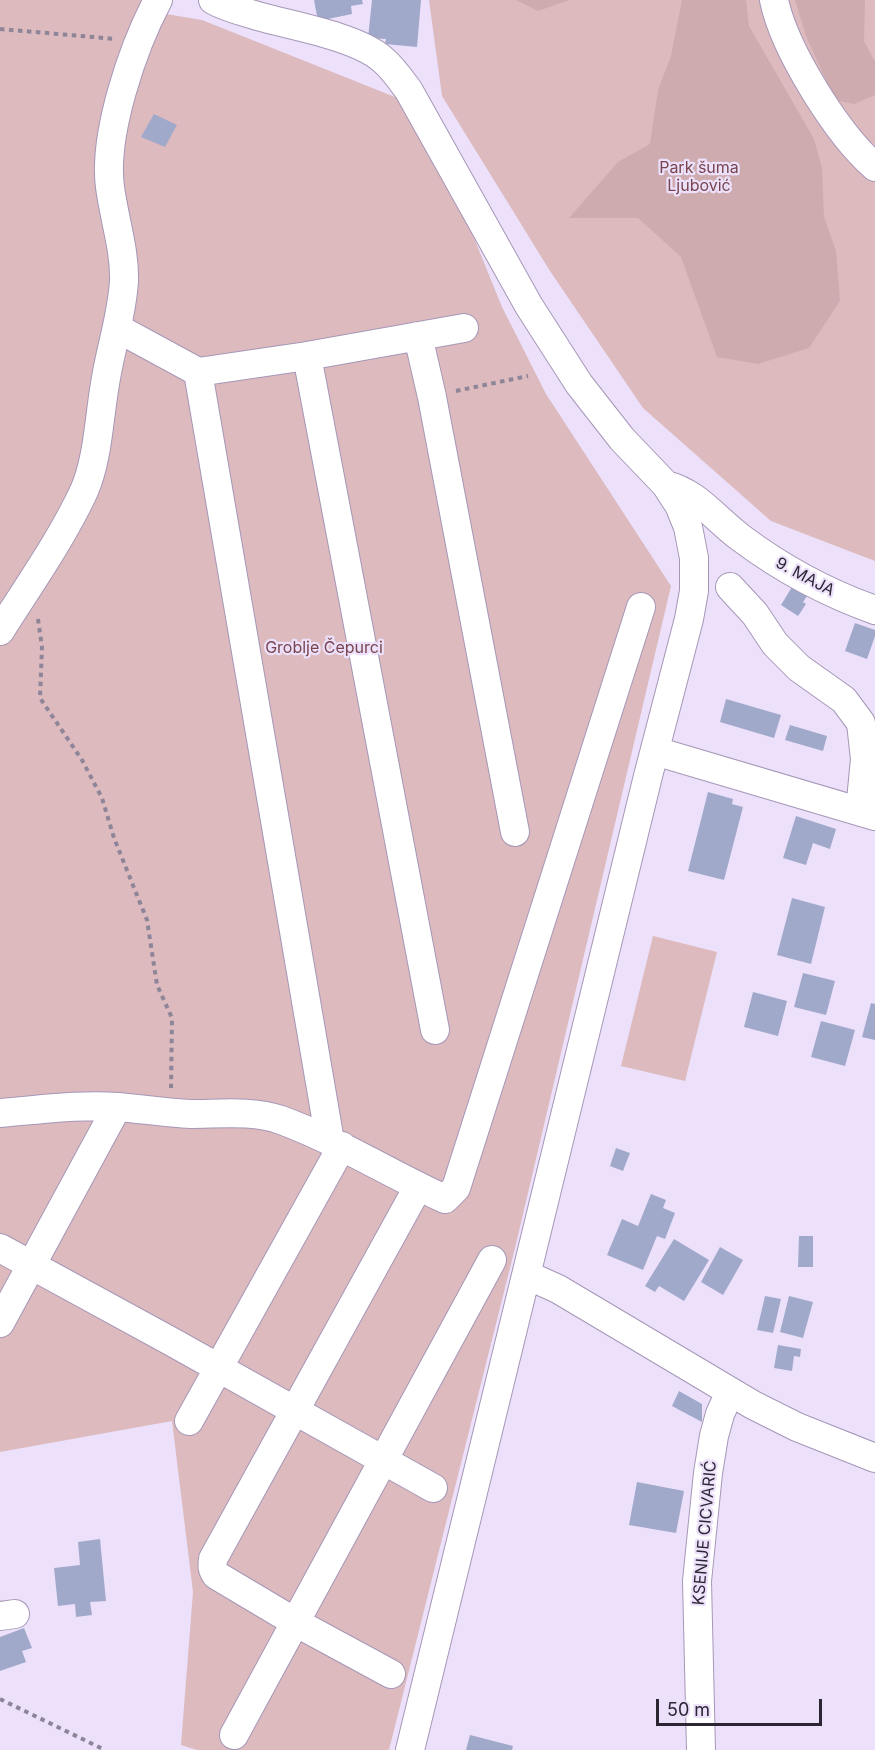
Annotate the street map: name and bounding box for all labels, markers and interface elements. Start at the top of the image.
park label: Park šuma Ljubović [659,158,739,196]
street label: 9. MAJA [772,554,838,600]
park label: Groblje Čepurci [265,638,383,658]
street label: KSENIJE CICVARIĆ [689,1460,721,1606]
scale bar [659,1687,826,1725]
text: 50 m [667,1699,710,1720]

